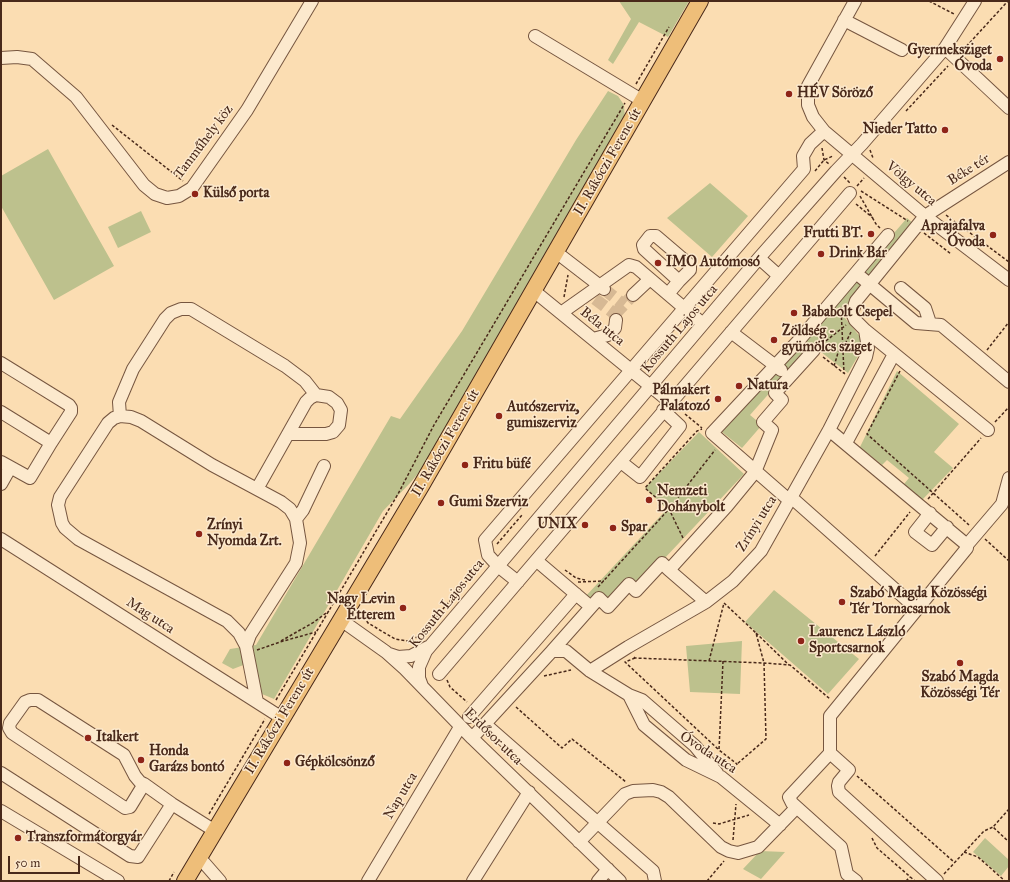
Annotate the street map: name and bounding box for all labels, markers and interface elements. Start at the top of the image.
place label: Gyermeksziget Óvoda [908,43,992,76]
marker: Gyermeksziget Óvoda [995,54,1005,64]
place label: HÉV Söröző [797,86,873,102]
marker: HÉV Söröző [784,89,794,99]
street label: Tanműhely köz [171,102,237,182]
street label: II. Rákóczi Ferenc út [570,105,646,219]
place label: Nieder Tatto [863,122,937,138]
marker: Nieder Tatto [940,125,950,135]
street label: Béke tér [945,151,993,189]
street label: Völgy utca [882,158,940,210]
place label: Külső porta [203,186,269,202]
marker: Külső porta [190,189,200,199]
place label: Aprajafalva Óvoda [921,219,985,252]
place label: Frutti BT. [803,226,863,242]
marker: Frutti BT. [866,229,876,239]
marker: Aprajafalva Óvoda [988,230,998,240]
place label: Drink Bár [829,246,887,262]
marker: Drink Bár [816,249,826,259]
place label: IMO Autómosó [666,255,760,271]
marker: IMO Autómosó [653,258,663,268]
street label: Kossuth Lajos utca [638,282,722,376]
street label: Béla utca [576,304,628,350]
place label: Bababolt Csepel [802,305,893,321]
marker: Bababolt Csepel [789,308,799,318]
place label: Zöldség - gyümölcs sziget [782,324,872,356]
marker: Zöldség - gyümölcs sziget [769,335,779,345]
place label: Natura [747,378,788,394]
marker: Natura [734,381,744,391]
place label: Pálmakert Falatozó [652,383,710,416]
street label: II. Rákóczi Ferenc út [408,386,484,500]
marker: Pálmakert Falatozó [713,394,723,404]
place label: Autószerviz, gumiszerviz [507,400,579,432]
marker: Autószerviz, gumiszerviz [494,411,504,421]
place label: Fritu büfé [473,457,531,473]
marker: Fritu büfé [460,460,470,470]
place label: Nemzeti Dohánybolt [657,484,725,516]
street label: Zrínyi utca [733,493,781,555]
place label: Gumi Szerviz [449,495,528,511]
marker: Nemzeti Dohánybolt [644,495,654,505]
marker: Gumi Szerviz [436,498,446,508]
place label: UNIX [537,517,577,533]
place label: Zrínyi Nyomda Zrt. [207,518,282,550]
marker: UNIX [580,520,590,530]
place label: Spar [621,520,647,536]
marker: Spar [608,523,618,533]
marker: Zrínyi Nyomda Zrt. [194,529,204,539]
street label: Kossuth Lajos utca [406,556,488,652]
place label: Szabó Magda Közösségi Tér Tornacsarnok [850,586,987,618]
place label: Nagy Levin Étterem [327,592,395,624]
street label: Mag utca [123,594,177,638]
marker: Szabó Magda Közösségi Tér Tornacsarnok [837,597,847,607]
marker: Nagy Levin Étterem [398,603,408,613]
place label: Laurencz László Sportcsarnok [809,625,905,658]
marker: Laurencz László Sportcsarnok [796,636,806,646]
marker: Szabó Magda Közösségi Tér [955,658,965,668]
street label: II. Rákóczi Ferenc út [242,665,318,777]
place label: Szabó Magda Közösségi Tér [920,670,1000,702]
street label: Erdősor utca [461,705,525,769]
street label: Óvoda utca [676,728,740,778]
place label: Italkert [96,730,139,746]
marker: Italkert [83,733,93,743]
place label: Honda Garázs bontó [149,744,224,776]
marker: Honda Garázs bontó [136,755,146,765]
place label: Gépkölcsönző [295,755,375,771]
marker: Gépkölcsönző [282,758,292,768]
street label: Nap utca [380,770,422,822]
place label: Transzformátorgyár [26,830,142,846]
marker: Transzformátorgyár [13,833,23,843]
scale bar [10,848,82,874]
text: 50 m [15,856,40,870]

